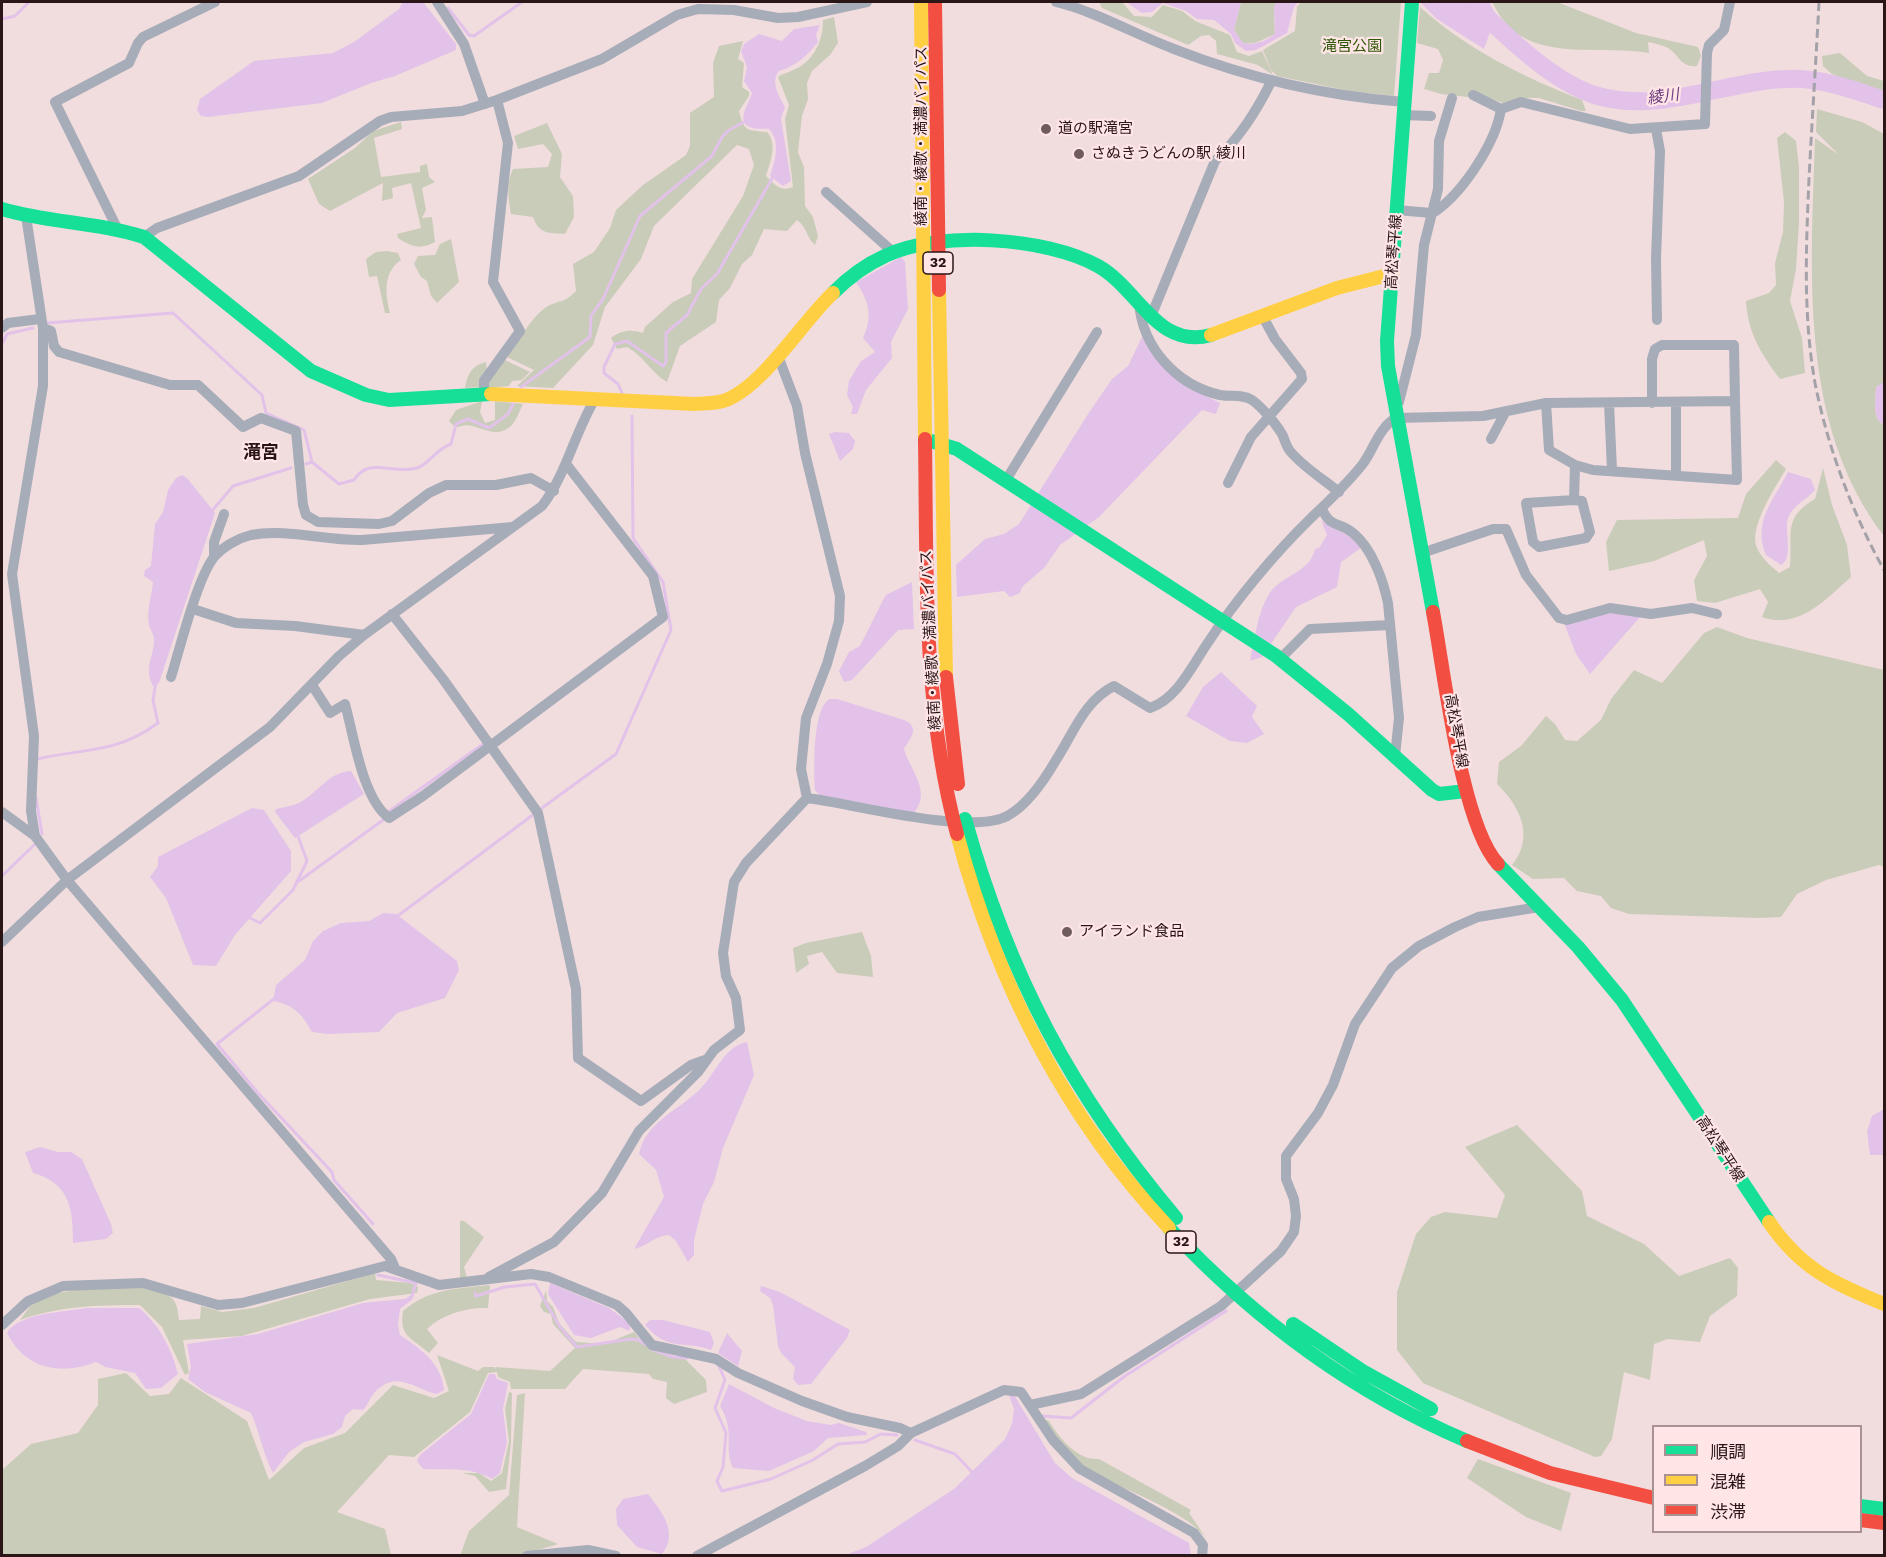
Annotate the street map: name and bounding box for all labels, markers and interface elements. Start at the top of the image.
park label: 滝宮公園 [1322,38,1382,56]
street label: 綾南・綾歌・満濃バイパス [913,46,931,226]
water label: 綾川 [1646,85,1680,109]
place label: 道の駅滝宮 [1058,120,1133,138]
marker: 道の駅滝宮 [1039,122,1053,136]
place label: さぬきうどんの駅 綾川 [1091,145,1246,163]
marker: さぬきうどんの駅 綾川 [1072,147,1086,161]
street label: 高松琴平線 [1382,214,1406,290]
road number: 32 [923,252,953,274]
district label: 滝宮 [243,442,279,464]
street label: 綾南・綾歌・満濃バイパス [917,550,945,730]
street label: 高松琴平線 [1441,693,1471,769]
place label: アイランド食品 [1079,923,1184,941]
marker: アイランド食品 [1060,925,1074,939]
street label: 高松琴平線 [1692,1113,1748,1185]
road number: 32 [1166,1231,1196,1253]
legend [1652,1425,1862,1533]
text: 順調 [1710,1441,1746,1462]
text: 混雑 [1710,1471,1746,1492]
text: 渋滞 [1710,1501,1746,1522]

